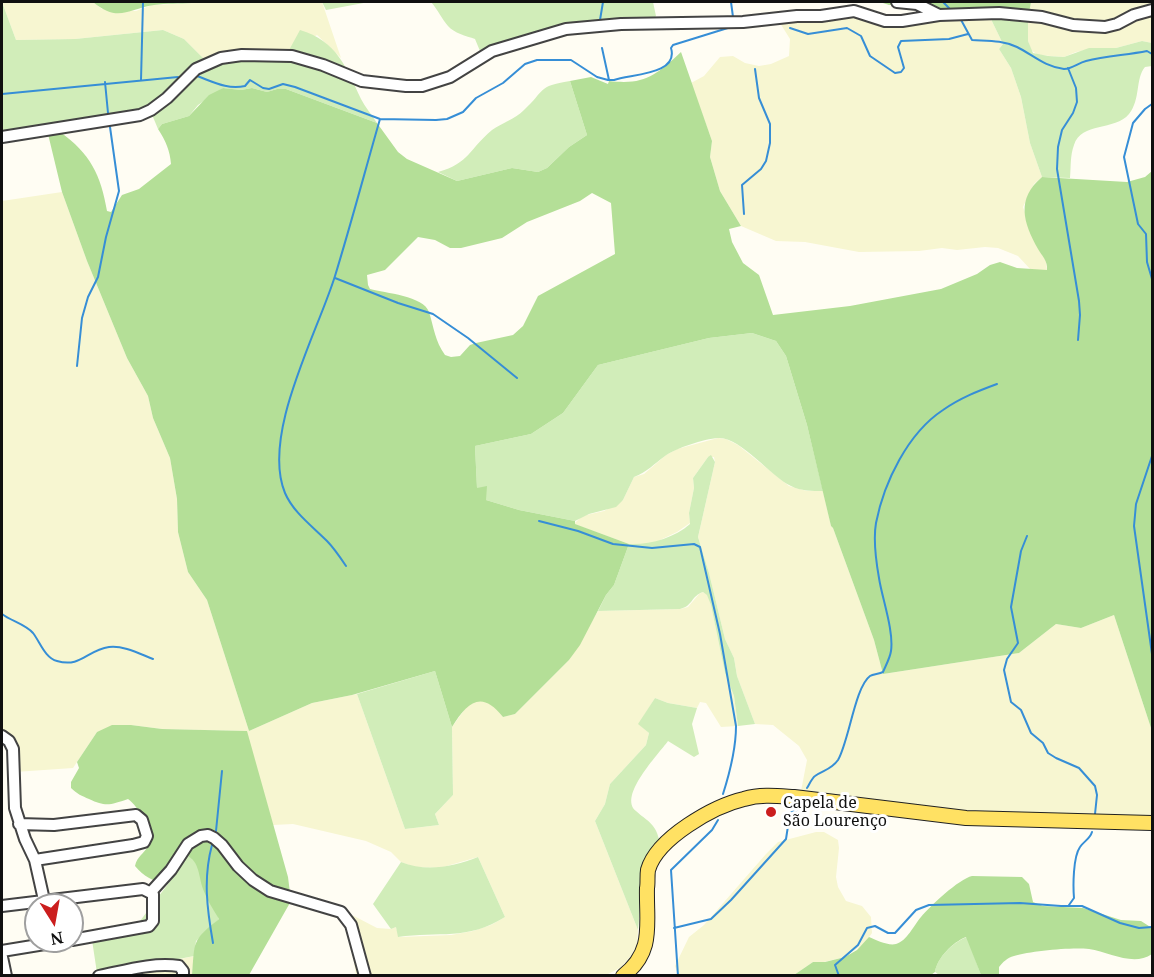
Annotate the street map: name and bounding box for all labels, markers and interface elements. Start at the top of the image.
place label: Capela de São Lourenço [783,793,887,831]
marker: Capela de São Lourenço [764,805,778,819]
north arrow [24,893,84,953]
text: N [49,927,65,951]

